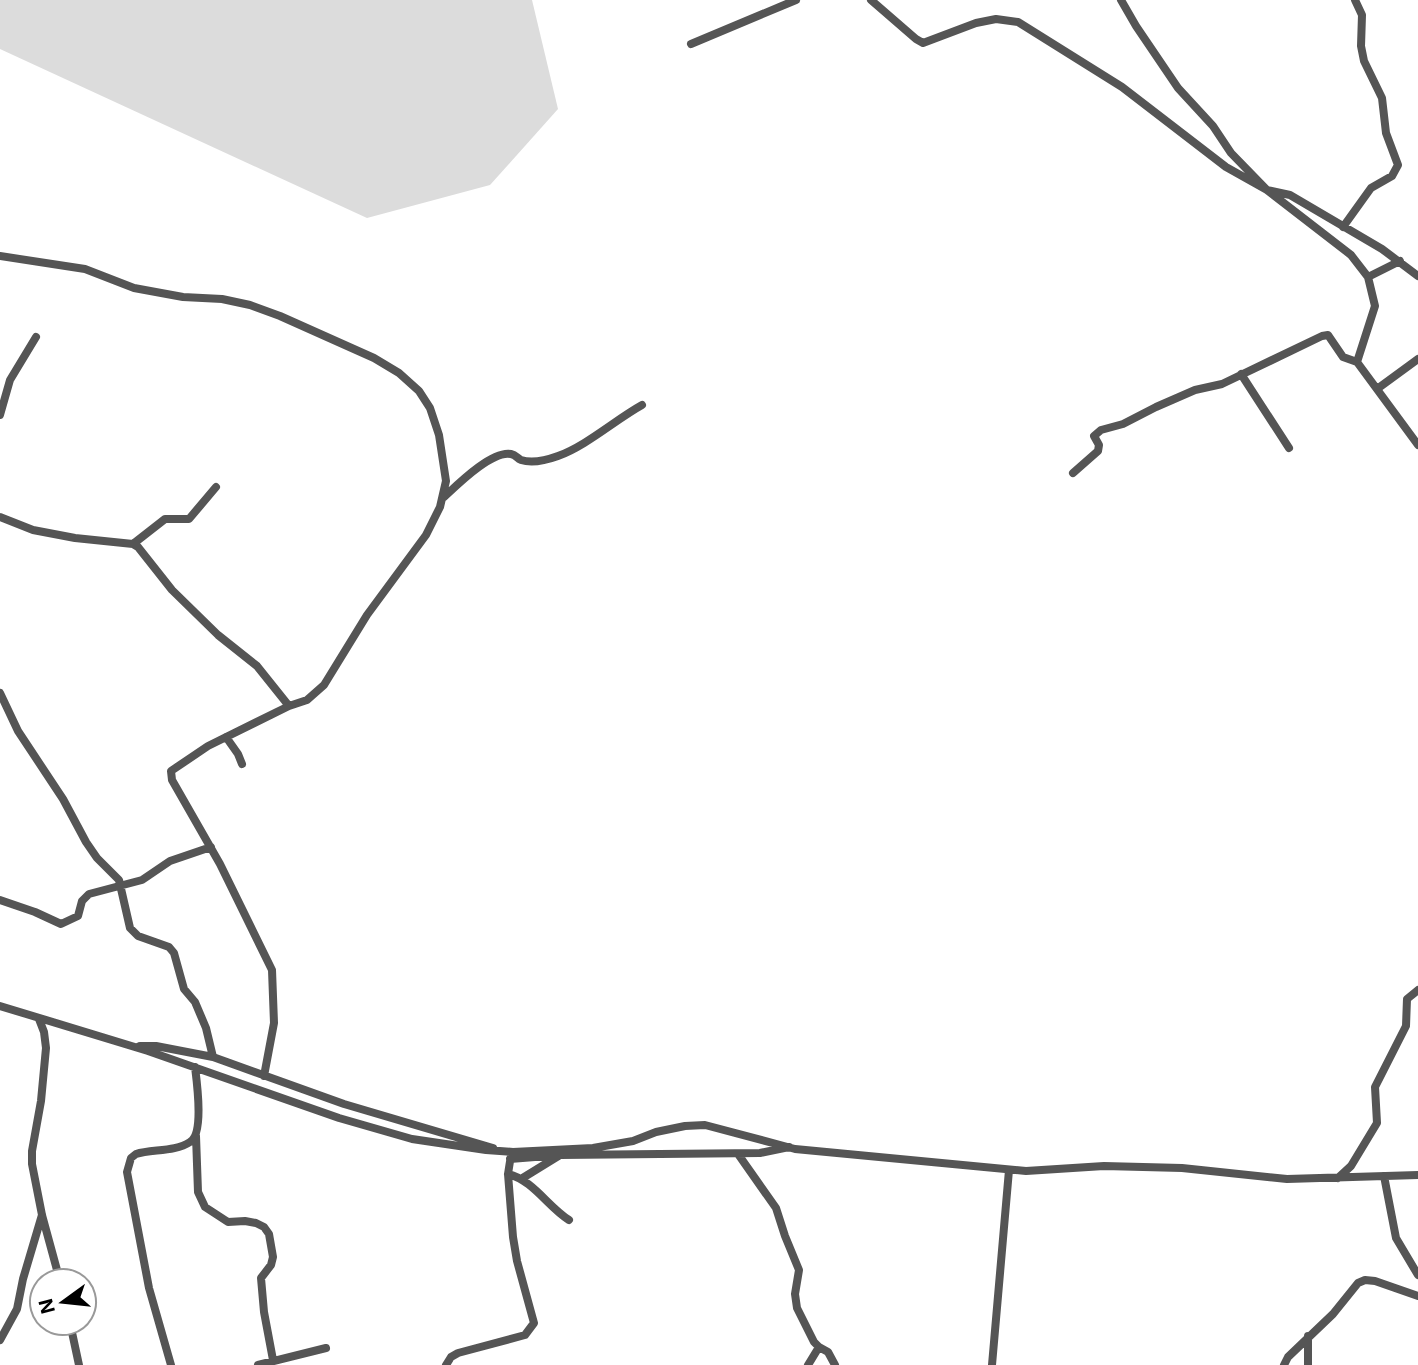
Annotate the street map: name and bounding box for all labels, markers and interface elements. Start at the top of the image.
north arrow [28,1267,98,1337]
text: N [34,1296,60,1316]

